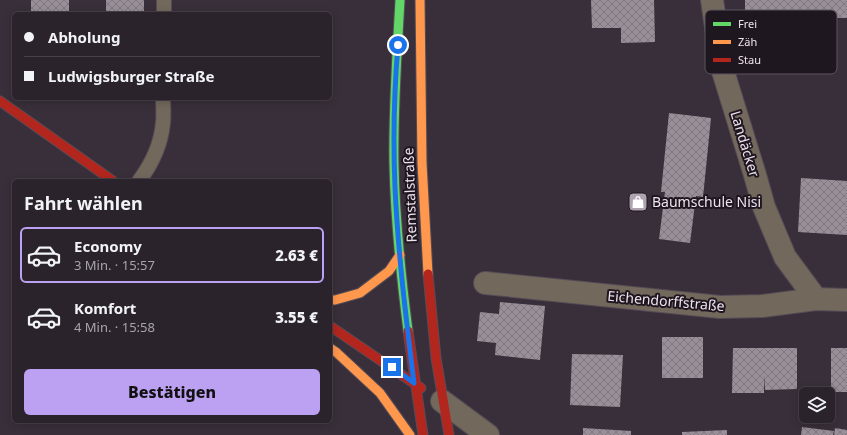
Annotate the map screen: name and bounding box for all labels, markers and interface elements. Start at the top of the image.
legend [705,10,837,74]
text: Frei [738,16,757,31]
text: Abholung [48,27,120,47]
text: Zäh [738,34,757,49]
route start [389,36,407,54]
text: Stau [738,52,761,67]
text: Ludwigsburger Straße [48,66,214,86]
street label: Landäcker [726,108,765,179]
street label: Remstalstraße [398,147,421,243]
text: Fahrt wählen [24,191,143,215]
shop icon: Baumschule Nisi [627,191,649,213]
place label: Baumschule Nisi [652,192,761,211]
text: Economy [74,236,142,256]
icon: car [26,237,62,273]
text: 2.63 € [275,245,318,265]
text: 3 Min. · 15:57 [74,256,155,274]
street label: Eichendorffstraße [607,286,726,315]
text: Komfort [74,298,136,318]
icon: car [26,299,62,335]
text: 3.55 € [275,307,318,327]
text: 4 Min. · 15:58 [74,318,155,336]
route end [383,358,401,376]
button: Bestätigen [24,369,320,415]
map controls [799,387,835,423]
button: layers [799,387,835,423]

